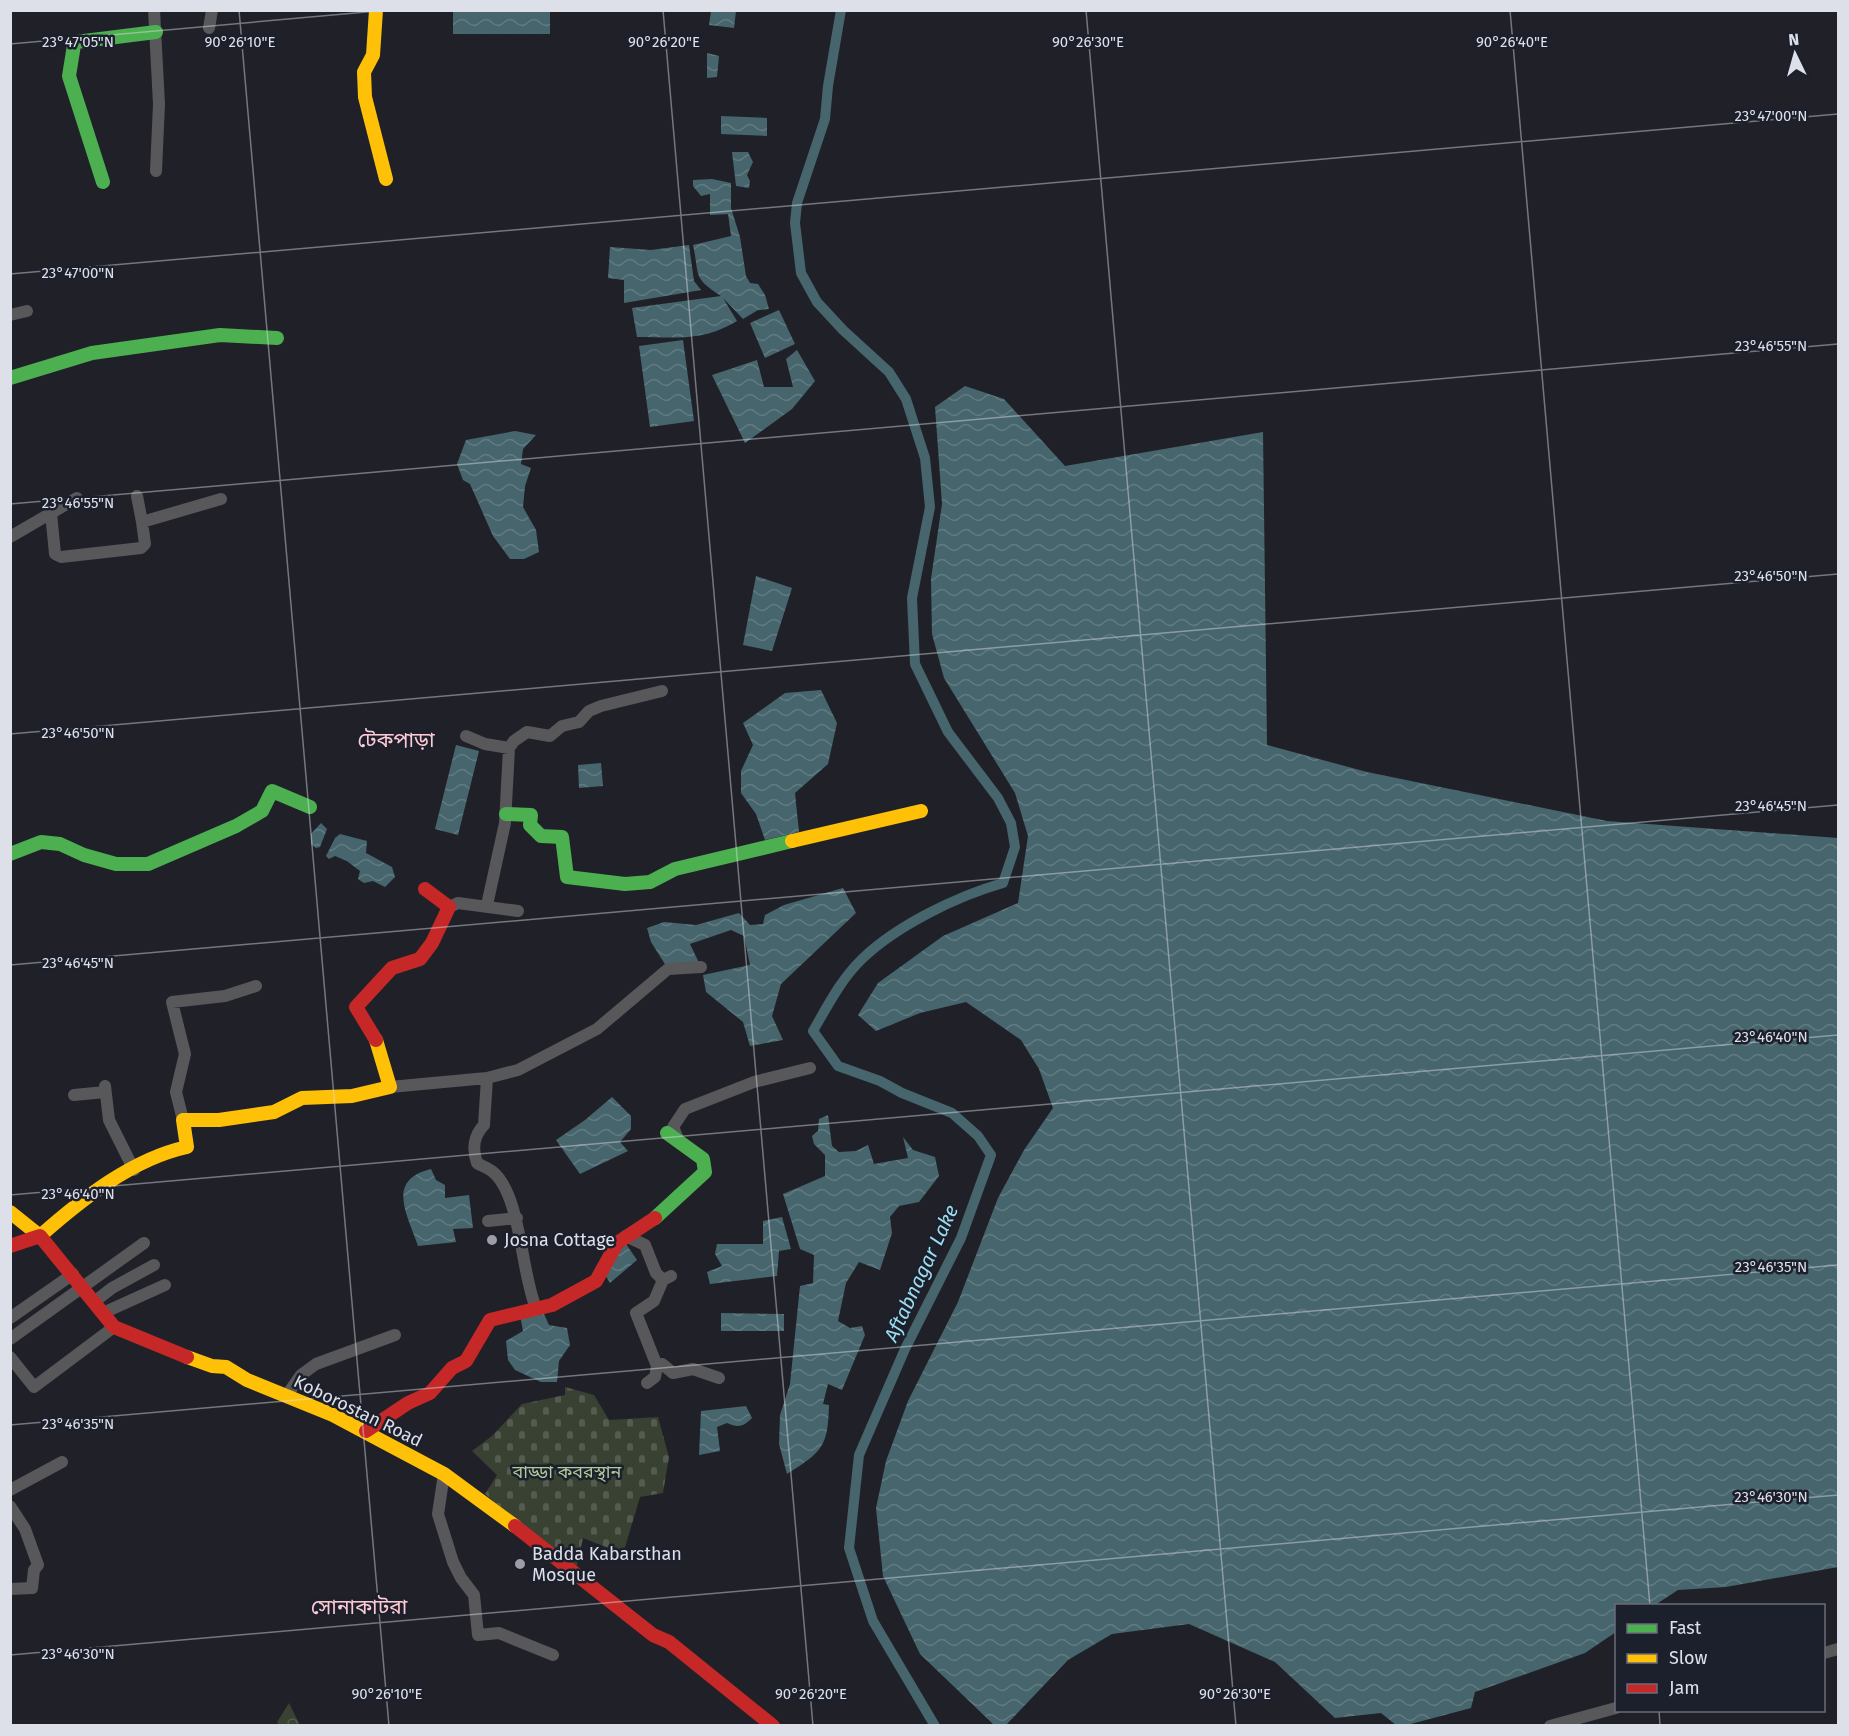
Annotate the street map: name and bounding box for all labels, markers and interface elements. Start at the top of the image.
north arrow [1765,24,1825,84]
text: N [1788,30,1800,49]
text: 23°47'05"N [42,33,114,51]
text: 90°26'10"E [204,33,276,51]
text: 90°26'20"E [628,33,700,51]
text: 90°26'30"E [1052,33,1124,51]
text: 90°26'40"E [1476,33,1548,51]
text: 23°47'00"N [1734,107,1808,125]
text: 23°47'00"N [41,264,115,282]
text: 23°46'55"N [1735,337,1807,355]
text: 23°46'55"N [42,494,114,512]
text: 23°46'50"N [1734,567,1808,585]
text: 23°46'50"N [41,724,115,742]
district label: টেকপাড়া [357,727,435,753]
text: 23°46'45"N [1735,797,1807,815]
text: 23°46'45"N [42,954,114,972]
text: 23°46'40"N [1734,1028,1808,1046]
text: 23°46'40"N [41,1185,115,1203]
water label: Aftabnagar Lake [878,1201,963,1346]
place label: Josna Cottage [504,1229,615,1251]
marker: Josna Cottage [485,1233,499,1247]
text: 23°46'35"N [1735,1258,1807,1276]
street label: Koborostan Road [290,1370,426,1452]
text: 23°46'35"N [42,1415,114,1433]
park label: বাড্ডা কবরস্থান [512,1461,623,1483]
text: 23°46'30"N [1734,1488,1808,1506]
place label: Badda Kabarsthan Mosque [532,1543,682,1586]
marker: Badda Kabarsthan Mosque [513,1557,527,1571]
district label: সোনাকাটরা [311,1594,408,1620]
legend [1615,1604,1825,1712]
text: Fast [1669,1617,1702,1639]
text: 23°46'30"N [41,1645,115,1663]
text: Slow [1669,1647,1708,1669]
text: Jam [1669,1677,1700,1699]
text: 90°26'10"E [351,1685,423,1703]
text: 90°26'20"E [775,1685,847,1703]
text: 90°26'30"E [1199,1685,1271,1703]

